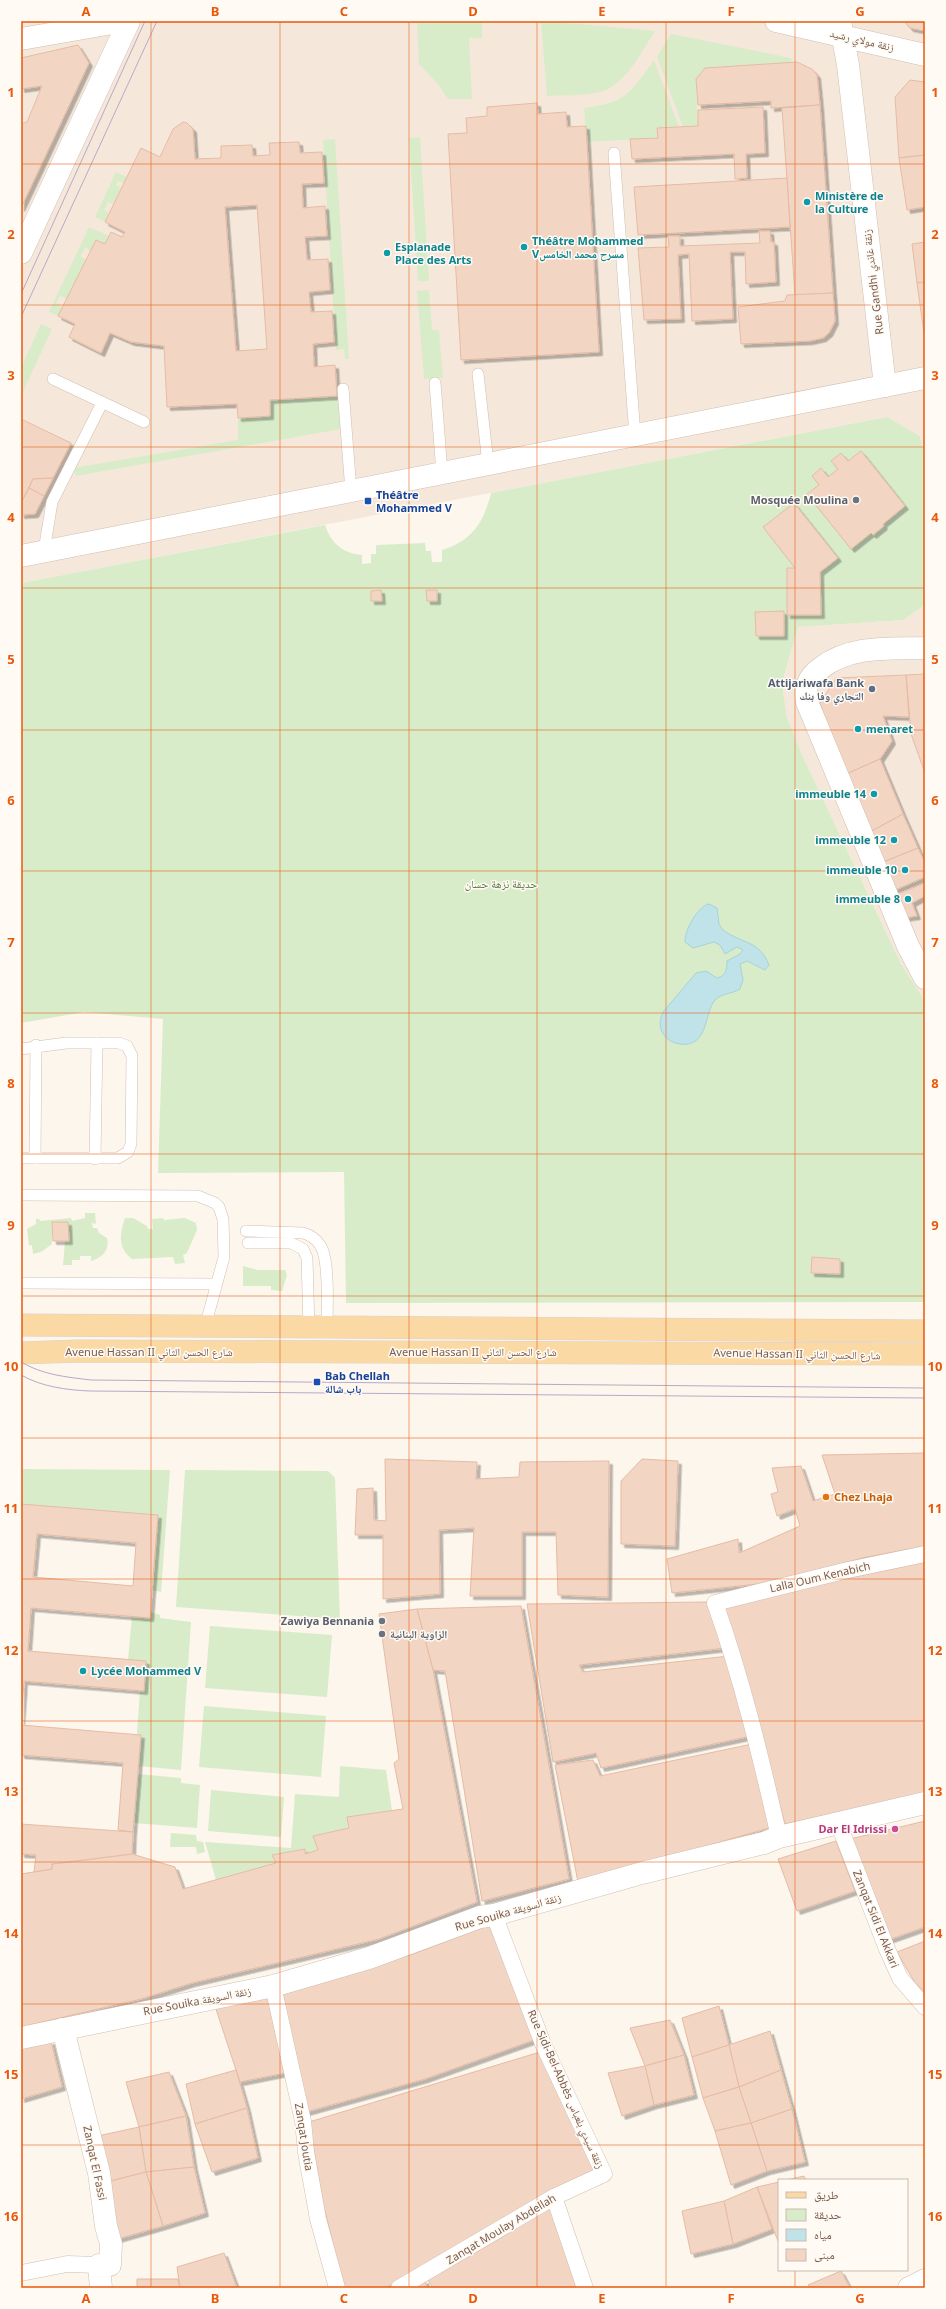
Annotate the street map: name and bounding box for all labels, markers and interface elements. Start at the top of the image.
text: A [82,2,91,20]
text: B [211,2,219,20]
text: C [340,2,348,20]
text: D [468,2,478,20]
text: E [598,2,606,20]
text: F [727,2,735,20]
text: G [855,2,865,20]
street label: زنقة مولاي رشيد [828,25,896,56]
text: 1 [7,83,15,101]
text: 1 [931,83,939,101]
place label: Ministère de la Culture [815,188,884,216]
marker: Ministère de la Culture [802,197,812,207]
text: 2 [7,225,15,243]
text: 2 [931,225,939,243]
street label: Rue Gandhi زنقة غاندي [859,228,888,335]
place label: Théâtre Mohammed Vمسرح محمد الخامس [532,233,644,262]
place label: Esplanade Place des Arts [395,239,472,267]
marker: Théâtre Mohammed Vمسرح محمد الخامس [519,242,529,252]
marker: Esplanade Place des Arts [382,248,392,258]
text: 3 [7,366,15,384]
text: 3 [931,366,939,384]
place label: Théâtre Mohammed V [376,487,453,515]
place label: Mosquée Moulina [750,492,848,507]
marker: Mosquée Moulina [851,495,861,505]
marker: Théâtre Mohammed V [363,496,373,506]
text: 4 [7,508,15,526]
text: 4 [931,508,939,526]
text: 5 [7,650,15,668]
text: 5 [931,650,939,668]
place label: Attijariwafa Bank التجاري وفا بنك [768,675,864,705]
marker: Attijariwafa Bank التجاري وفا بنك [867,684,877,694]
place label: menaret [866,721,913,736]
marker: menaret [853,724,863,734]
place label: immeuble 14 [795,786,867,801]
marker: immeuble 14 [869,789,879,799]
text: 6 [7,791,15,809]
text: 6 [931,791,939,809]
place label: immeuble 12 [815,832,886,847]
marker: immeuble 12 [889,835,899,845]
place label: immeuble 10 [826,862,897,877]
marker: immeuble 10 [900,865,910,875]
park label: حديقة نزهة حسان [465,876,537,891]
place label: immeuble 8 [836,891,900,906]
marker: immeuble 8 [903,894,913,904]
text: 7 [7,933,15,951]
text: 7 [931,933,939,951]
text: 8 [7,1074,15,1092]
text: 8 [931,1074,939,1092]
text: 9 [7,1216,15,1234]
text: 9 [931,1216,939,1234]
street label: Avenue Hassan II شارع الحسن الثاني [65,1344,233,1361]
street label: Avenue Hassan II شارع الحسن الثاني [389,1344,557,1361]
street label: Avenue Hassan II شارع الحسن الثاني [713,1345,881,1364]
text: 10 [4,1357,18,1375]
text: 10 [928,1357,942,1375]
place label: Bab Chellah باب شالة [325,1368,390,1396]
marker: Bab Chellah باب شالة [312,1377,322,1387]
place label: Chez Lhaja [834,1489,893,1504]
marker: Chez Lhaja [821,1492,831,1502]
text: 11 [4,1499,18,1517]
text: 11 [928,1499,942,1517]
street label: Lalla Oum Kenabich [768,1558,872,1595]
place label: Zawiya Bennania [281,1613,374,1628]
marker: Zawiya Bennania [377,1616,387,1626]
place label: الزاوية البنانية [390,1626,447,1641]
marker: الزاوية البنانية [377,1629,387,1639]
text: 12 [4,1641,18,1659]
text: 12 [928,1641,942,1659]
place label: Lycée Mohammed V [91,1663,202,1678]
marker: Lycée Mohammed V [78,1666,88,1676]
text: 13 [4,1782,18,1800]
text: 13 [928,1782,942,1800]
place label: Dar El Idrissi [819,1821,887,1836]
marker: Dar El Idrissi [890,1824,900,1834]
street label: Zanqat Sidi El Akkari [850,1868,903,1970]
street label: Rue Souika زنقة السويقة [453,1889,563,1934]
text: 14 [4,1924,19,1942]
text: 14 [928,1924,943,1942]
street label: Rue Souika زنقة السويقة [142,1983,252,2018]
street label: Rue Sidi-Bel-Abbès زنقة سيدي بلعباس [523,2007,608,2171]
text: 15 [4,2065,18,2083]
text: 15 [928,2065,942,2083]
street label: Zanqat Joutia [292,2102,317,2172]
street label: Zanqat El Fassi [80,2124,111,2202]
legend [778,2179,908,2271]
text: طريق [814,2186,839,2203]
street label: Zanqat Moulay Abdellah [443,2190,558,2267]
text: حديقة [814,2206,842,2223]
text: 16 [4,2207,18,2225]
text: 16 [928,2207,942,2225]
text: مياه [814,2226,832,2243]
text: مبنى [814,2246,835,2263]
text: A [82,2289,91,2307]
text: B [211,2289,219,2307]
text: C [340,2289,348,2307]
text: D [468,2289,478,2307]
text: E [598,2289,606,2307]
text: F [727,2289,735,2307]
text: G [855,2289,865,2307]

